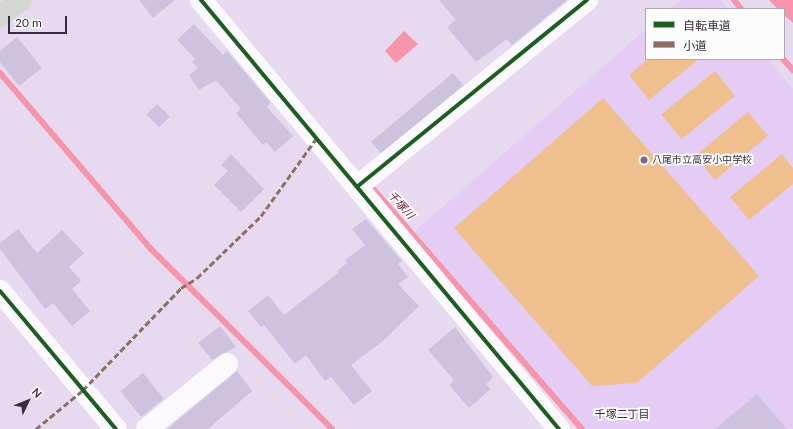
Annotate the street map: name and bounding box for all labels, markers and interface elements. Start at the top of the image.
scale bar [10,8,69,34]
legend [645,8,785,60]
text: 20 m [15,15,42,30]
text: 自転車道 [683,18,731,33]
text: 小道 [683,38,707,53]
place label: 八尾市立高安小中学校 [652,154,752,166]
marker: 八尾市立高安小中学校 [639,155,649,165]
water label: 千塚川 [385,188,417,222]
north arrow [8,381,48,421]
text: N [29,385,45,400]
district label: 千塚二丁目 [595,407,649,421]

